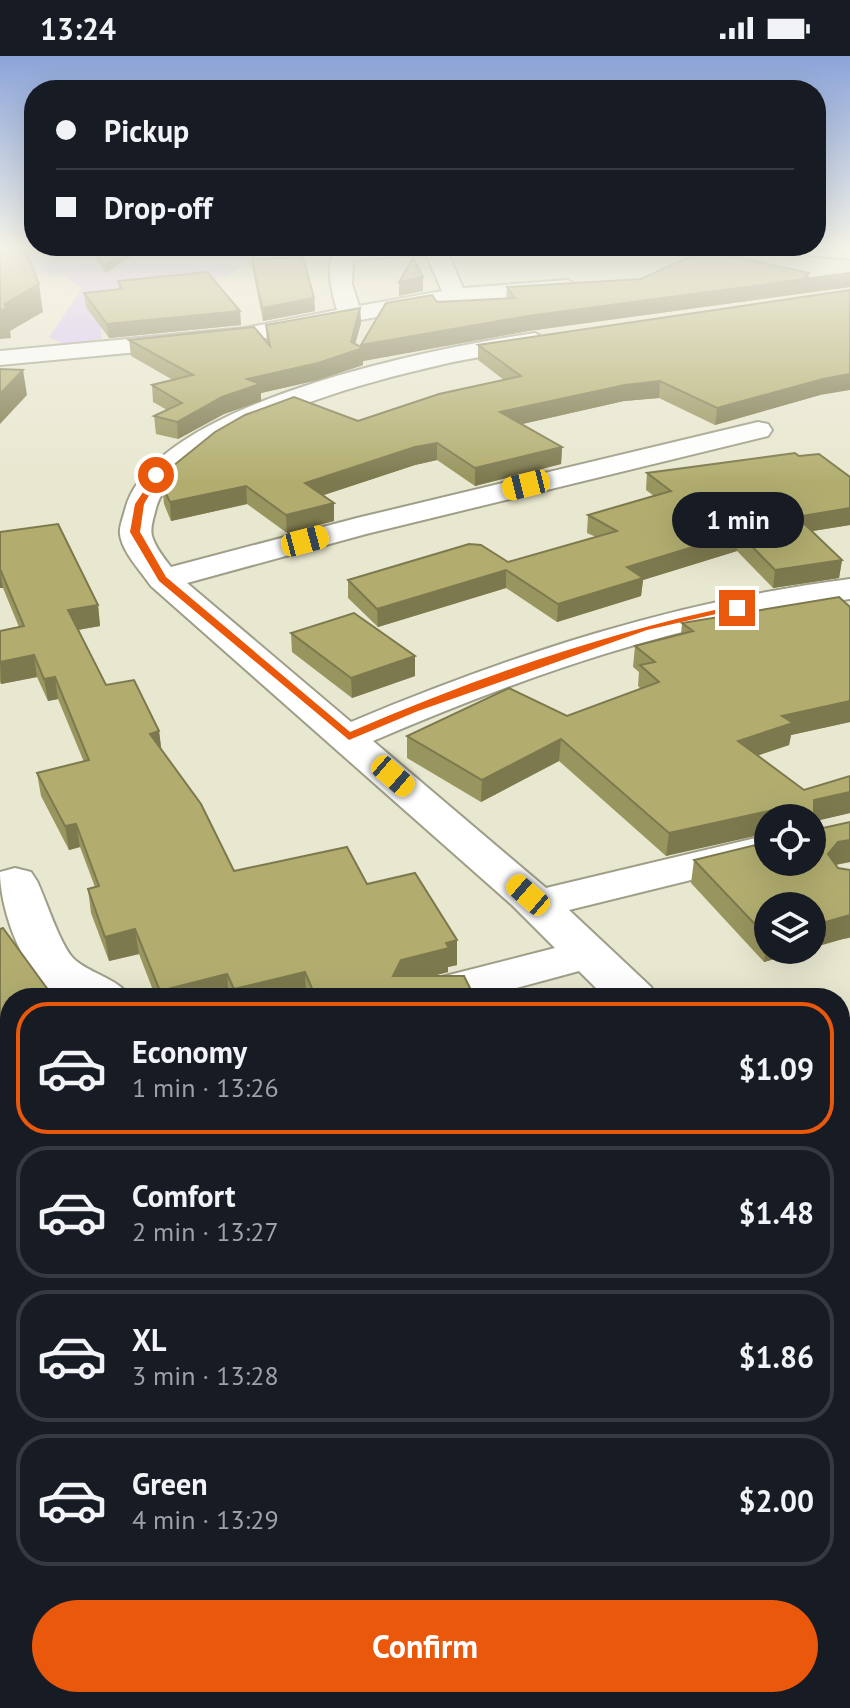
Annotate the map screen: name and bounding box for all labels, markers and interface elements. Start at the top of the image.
text: 13:24 [40,9,116,48]
text: Pickup [104,111,189,150]
text: Drop-off [104,188,212,227]
route start [138,457,174,493]
car [500,468,552,502]
callout: 1 min [671,492,803,548]
text: 1 min [706,503,770,536]
car [279,523,331,559]
route end [719,590,755,626]
car [367,751,419,801]
map controls [754,804,826,964]
button: locate [754,804,826,876]
car [502,870,554,920]
button: layers [754,892,826,964]
icon: car [36,1032,108,1104]
text: Economy [132,1032,247,1071]
text: $1.09 [739,1049,814,1088]
text: 1 min · 13:26 [132,1071,279,1104]
icon: car [36,1176,108,1248]
text: Comfort [132,1176,235,1215]
text: $1.48 [739,1193,814,1232]
text: 2 min · 13:27 [132,1215,279,1248]
icon: car [36,1320,108,1392]
text: XL [132,1320,166,1359]
text: $1.86 [739,1337,814,1376]
text: 3 min · 13:28 [132,1359,279,1392]
icon: car [36,1464,108,1536]
text: Green [132,1464,207,1503]
text: $2.00 [739,1481,814,1520]
text: 4 min · 13:29 [132,1503,279,1536]
button: Confirm [32,1600,818,1692]

